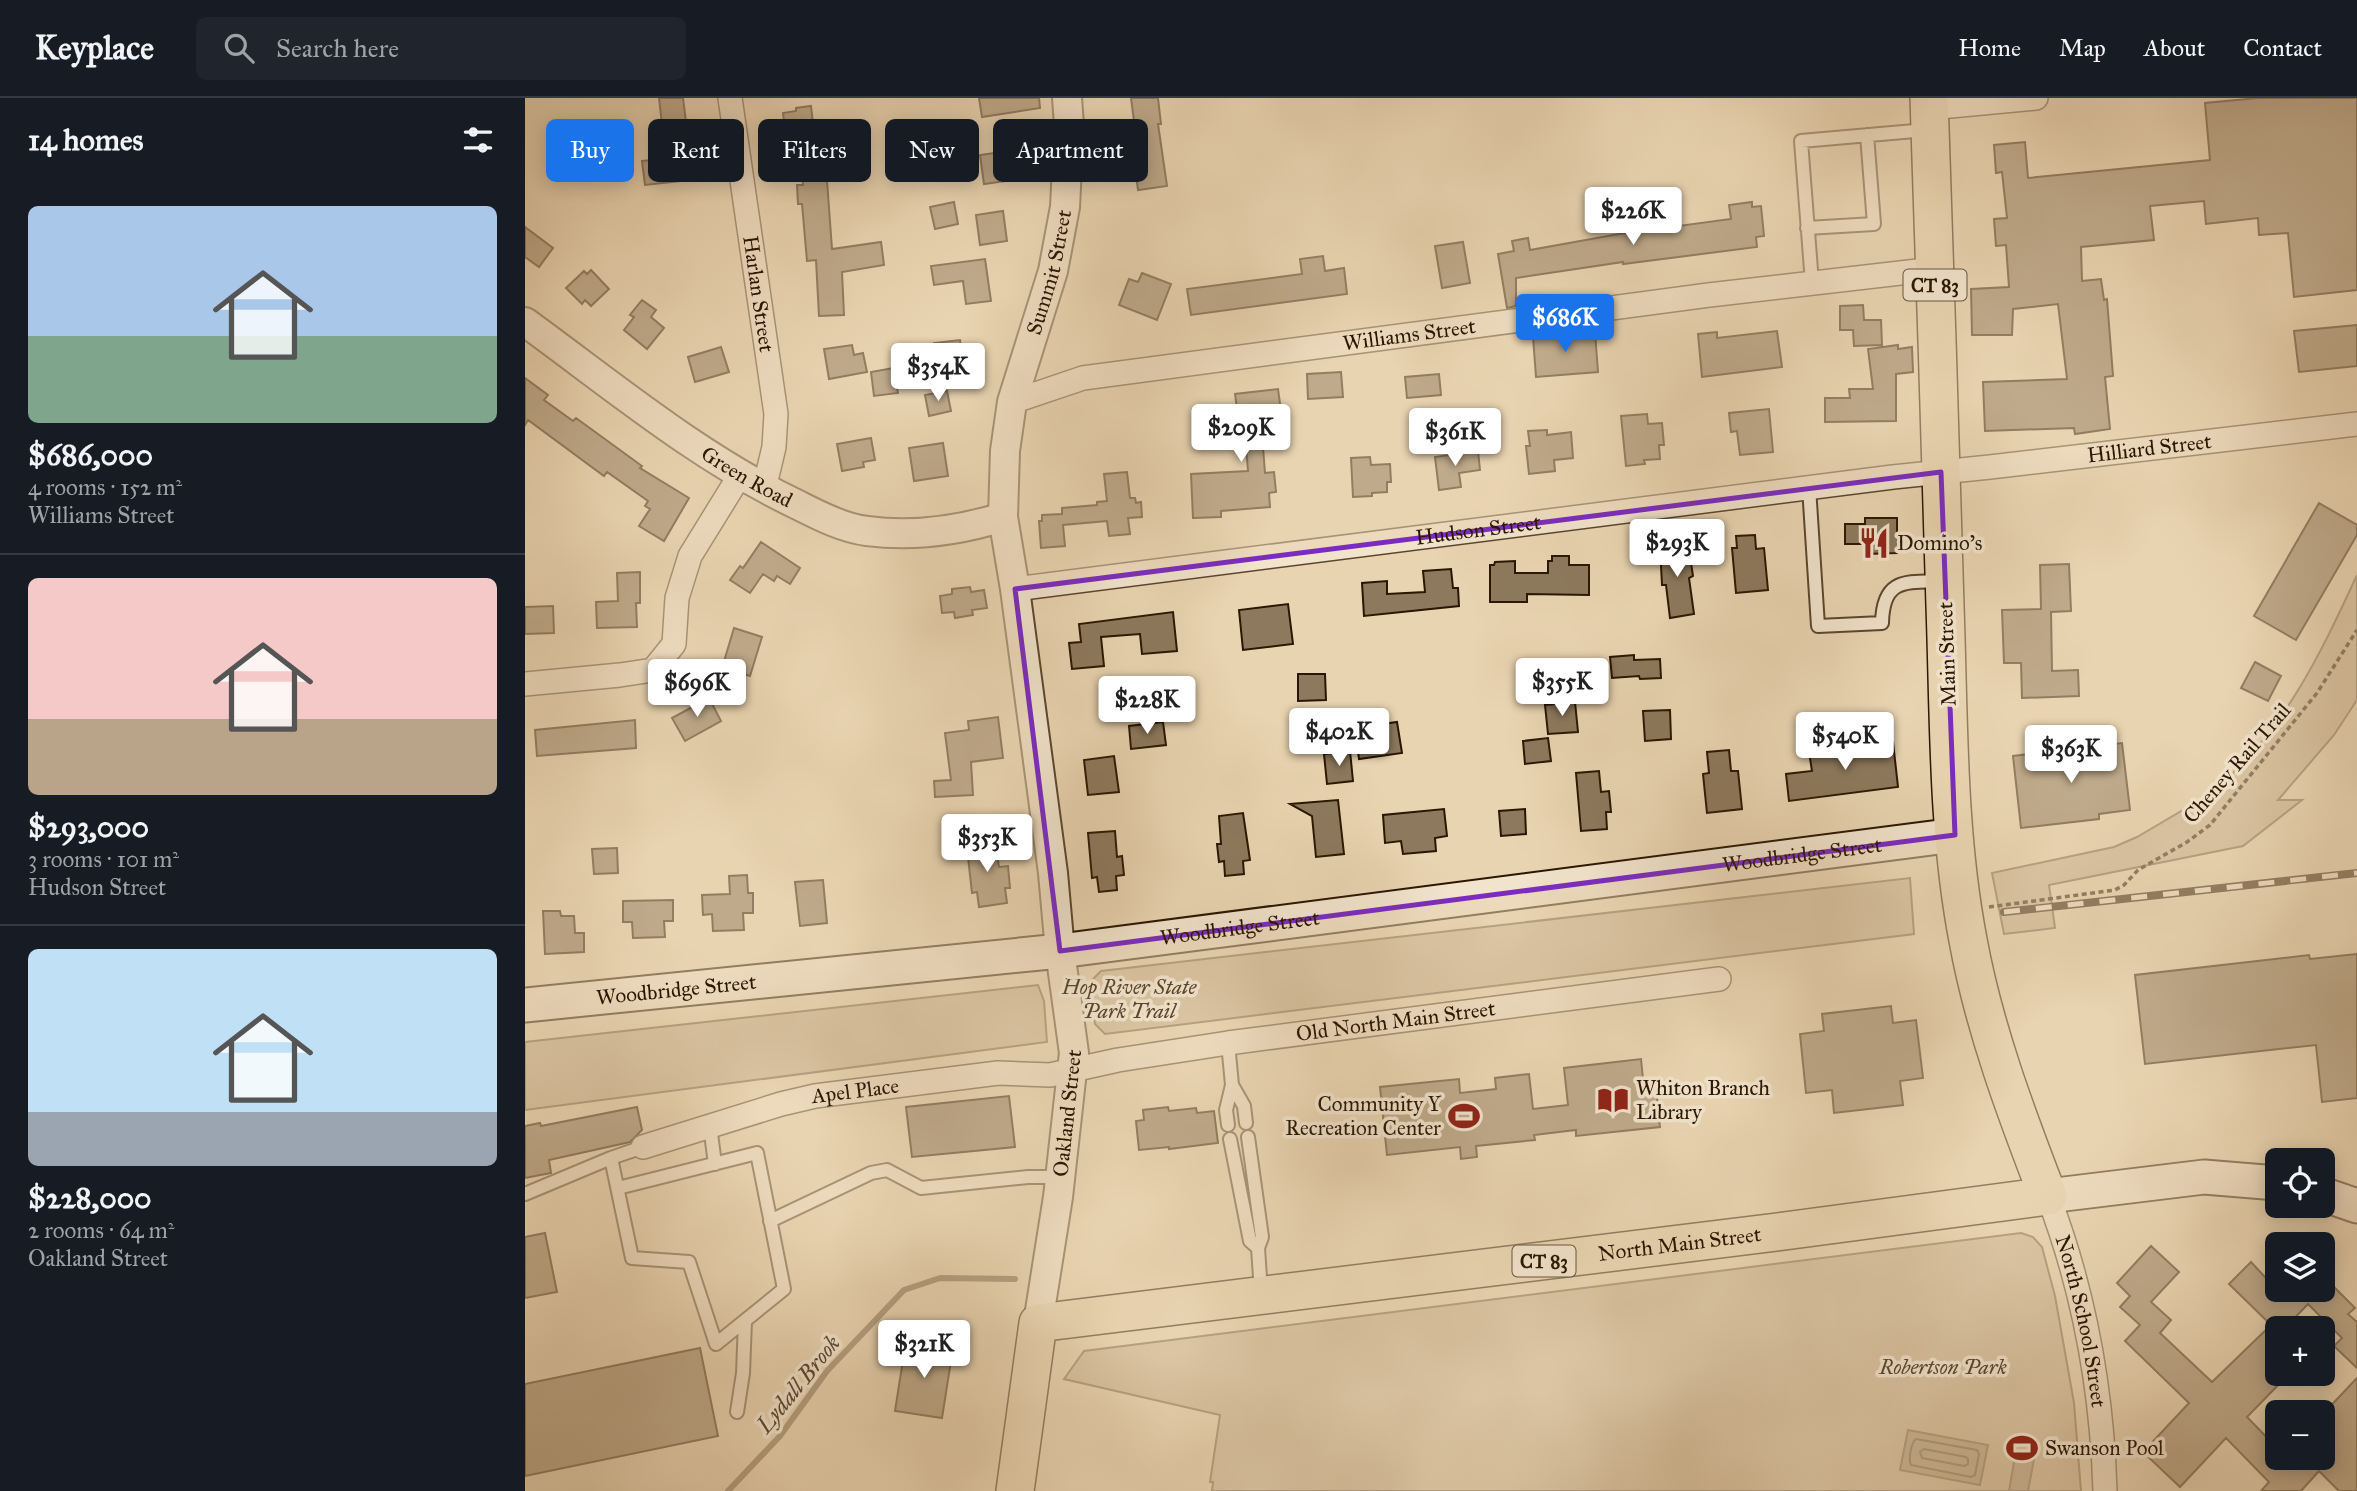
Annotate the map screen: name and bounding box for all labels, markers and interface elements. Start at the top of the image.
search box [196,17,686,80]
text: Keyplace [35,28,154,68]
icon: search [220,29,258,67]
text: Search here [276,32,399,64]
text: Home [1958,33,2021,63]
text: Map [2059,33,2106,63]
text: About [2144,33,2205,63]
text: Contact [2243,33,2322,63]
chip: Buy [546,119,634,182]
chip: Rent [648,119,744,182]
chip: Filters [758,119,871,182]
chip: New [885,119,979,182]
chip: Apartment [993,119,1148,182]
icon: filters [459,121,497,159]
text: 14 homes [28,122,143,158]
pin: $226K [1584,188,1682,247]
text: $226K [1601,196,1665,224]
street label: Summit Street [1021,207,1077,338]
street label: Harlan Street [737,234,780,355]
icon: home [200,252,326,378]
road number: CT 83 [1903,270,1967,300]
pin: $686K [1516,294,1614,354]
text: $686K [1532,303,1598,331]
street label: Williams Street [1341,313,1478,356]
pin: $354K [889,344,987,403]
text: $354K [907,352,969,380]
pin: $209K [1192,404,1290,464]
pin: $361K [1406,408,1504,468]
text: $209K [1207,413,1275,441]
text: $361K [1425,417,1485,445]
street label: Hilliard Street [2086,428,2213,469]
text: $686,000 [28,437,153,473]
street label: Green Road [696,440,797,514]
text: 4 rooms · 152 m² [28,473,182,501]
text: Williams Street [28,501,174,529]
street label: Hudson Street [1414,509,1543,551]
pin: $293K [1628,519,1726,579]
restaurant icon: Domino's [1857,526,1891,560]
text: $293K [1645,528,1709,556]
place label: Domino's [1897,530,1983,556]
street label: Main Street [1932,601,1962,707]
icon: home [200,624,326,750]
pin: $355K [1513,658,1611,718]
pin: $696K [648,660,746,719]
text: $355K [1532,667,1592,695]
text: $696K [664,668,730,696]
pin: $228K [1098,676,1196,736]
text: $228K [1115,685,1179,713]
street label: Cheney Rail Trail [2178,697,2296,828]
pin: $402K [1290,708,1388,768]
pin: $540K [1796,712,1894,772]
text: $402K [1305,717,1373,745]
text: $540K [1812,721,1878,749]
pin: $363K [2022,726,2120,785]
text: $363K [2041,734,2101,762]
text: $293,000 [28,809,149,845]
pin: $353K [938,814,1036,874]
text: $353K [957,823,1017,851]
street label: Woodbridge Street [1721,832,1884,878]
text: 3 rooms · 101 m² [28,845,179,873]
text: Hudson Street [28,873,166,901]
street label: Woodbridge Street [1158,904,1322,951]
street label: Woodbridge Street [595,969,758,1011]
park label: Hop River State Park Trail [1061,974,1198,1024]
icon: home [200,995,326,1121]
street label: Old North Main Street [1294,995,1497,1047]
street label: Oakland Street [1047,1048,1087,1178]
street label: Apel Place [809,1073,901,1109]
place label: Whiton Branch Library [1636,1075,1770,1125]
library icon: Whiton Branch Library [1596,1083,1630,1117]
place label: Community Y Recreation Center [1285,1091,1442,1141]
sports icon: Community Y Recreation Center [1447,1099,1481,1133]
map controls [2265,1148,2335,1470]
button: locate [2265,1148,2335,1218]
text: $228,000 [28,1180,152,1216]
text: 2 rooms · 64 m² [28,1216,174,1244]
street label: North Main Street [1597,1221,1763,1267]
street label: North School Street [2050,1232,2112,1410]
button: layers [2265,1232,2335,1302]
text: Oakland Street [28,1244,168,1272]
road number: CT 83 [1513,1246,1575,1276]
button: + [2265,1316,2335,1386]
pin: $321K [875,1320,973,1380]
water label: Lydall Brook [749,1329,846,1439]
text: $321K [894,1329,954,1357]
park label: Robertson Park [1878,1354,2007,1380]
button: − [2265,1400,2335,1470]
sports icon: Swanson Pool [2005,1431,2039,1465]
place label: Swanson Pool [2045,1435,2164,1461]

